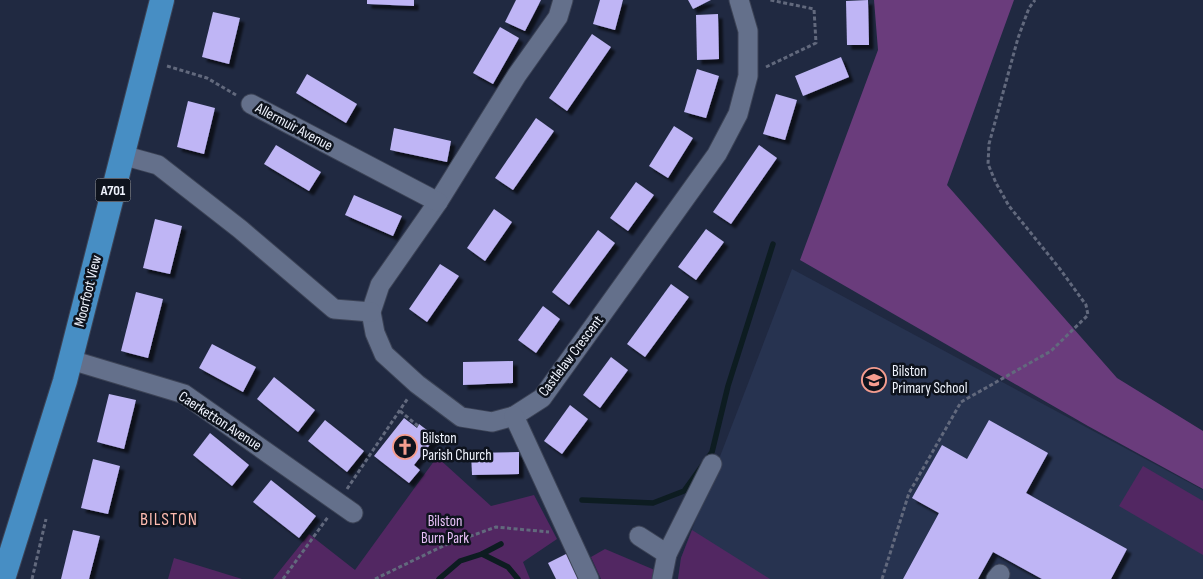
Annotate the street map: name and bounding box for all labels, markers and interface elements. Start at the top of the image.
street label: Allermuir Avenue [251,98,336,155]
road number: A701 [96,178,130,202]
street label: Moorfoot View [70,253,106,329]
street label: Castlelaw Crescent [534,311,608,400]
place label: Bilston Primary School [892,362,968,398]
school or university icon: Bilston Primary School [861,367,887,393]
street label: Caerketton Avenue [175,387,265,455]
place label: Bilston Parish Church [422,429,492,465]
church icon: Bilston Parish Church [392,434,418,460]
district label: BILSTON [140,509,198,530]
park label: Bilston Burn Park [421,512,469,548]

